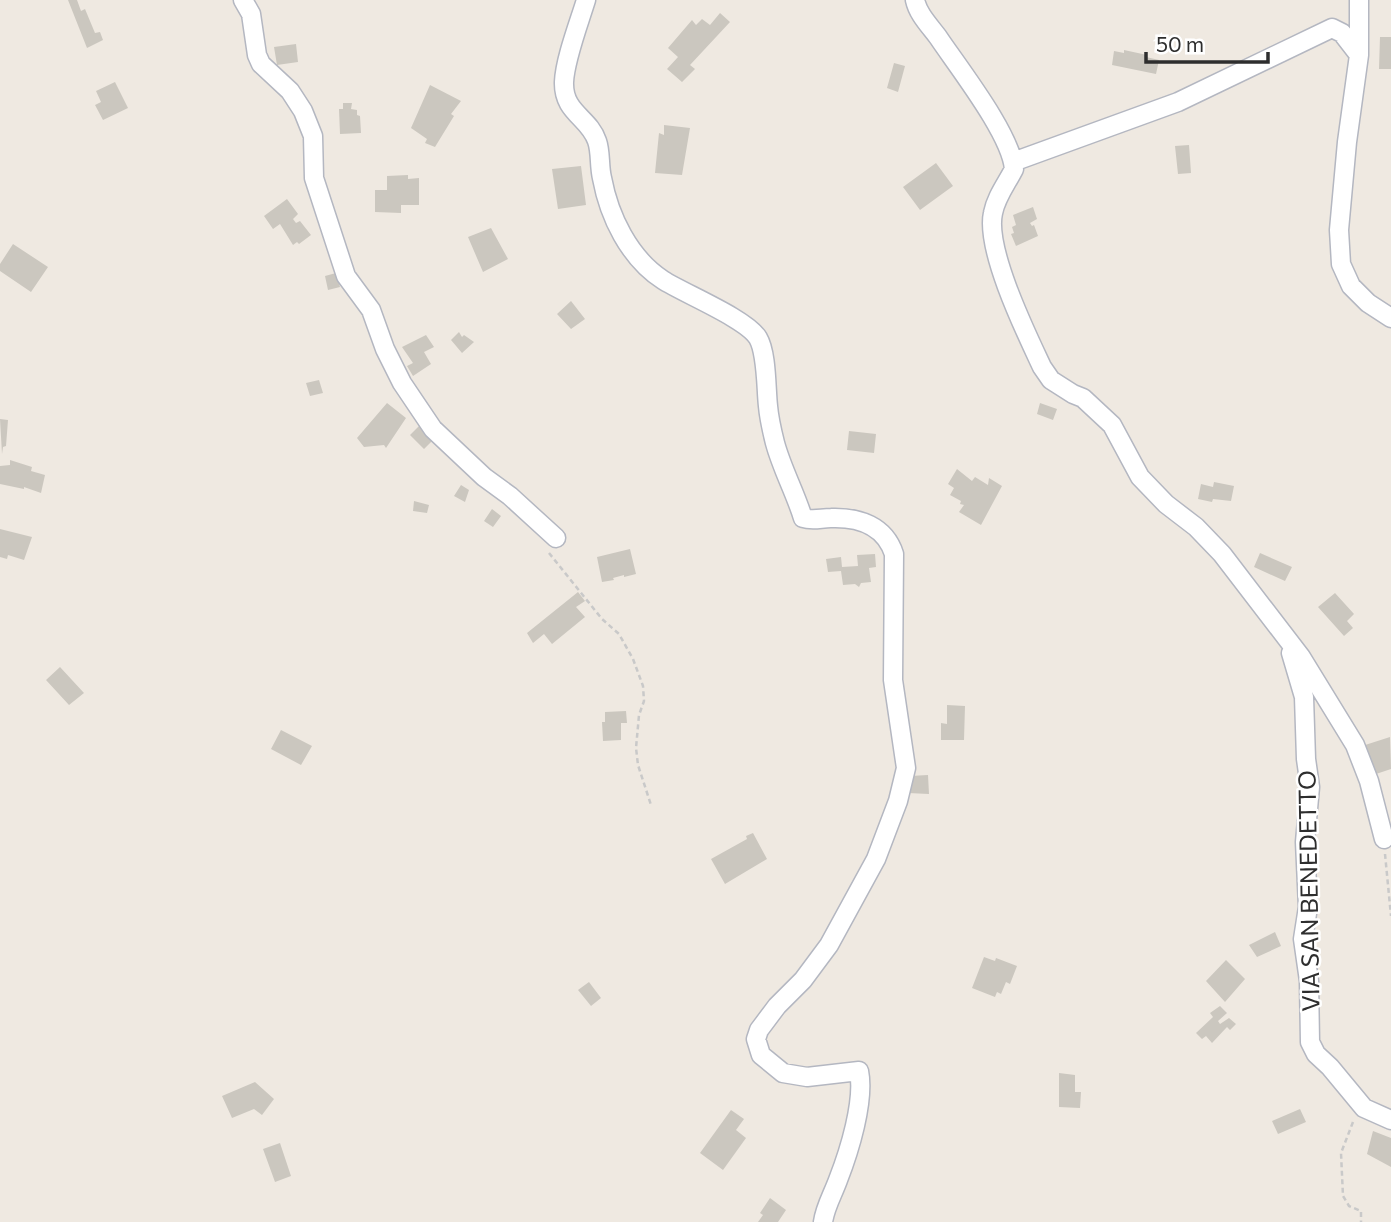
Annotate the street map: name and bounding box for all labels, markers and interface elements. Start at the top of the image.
scale bar [1146,21,1268,65]
text: 50 m [1156,31,1204,56]
street label: VIA SAN BENEDETTO [1291,770,1325,1012]

